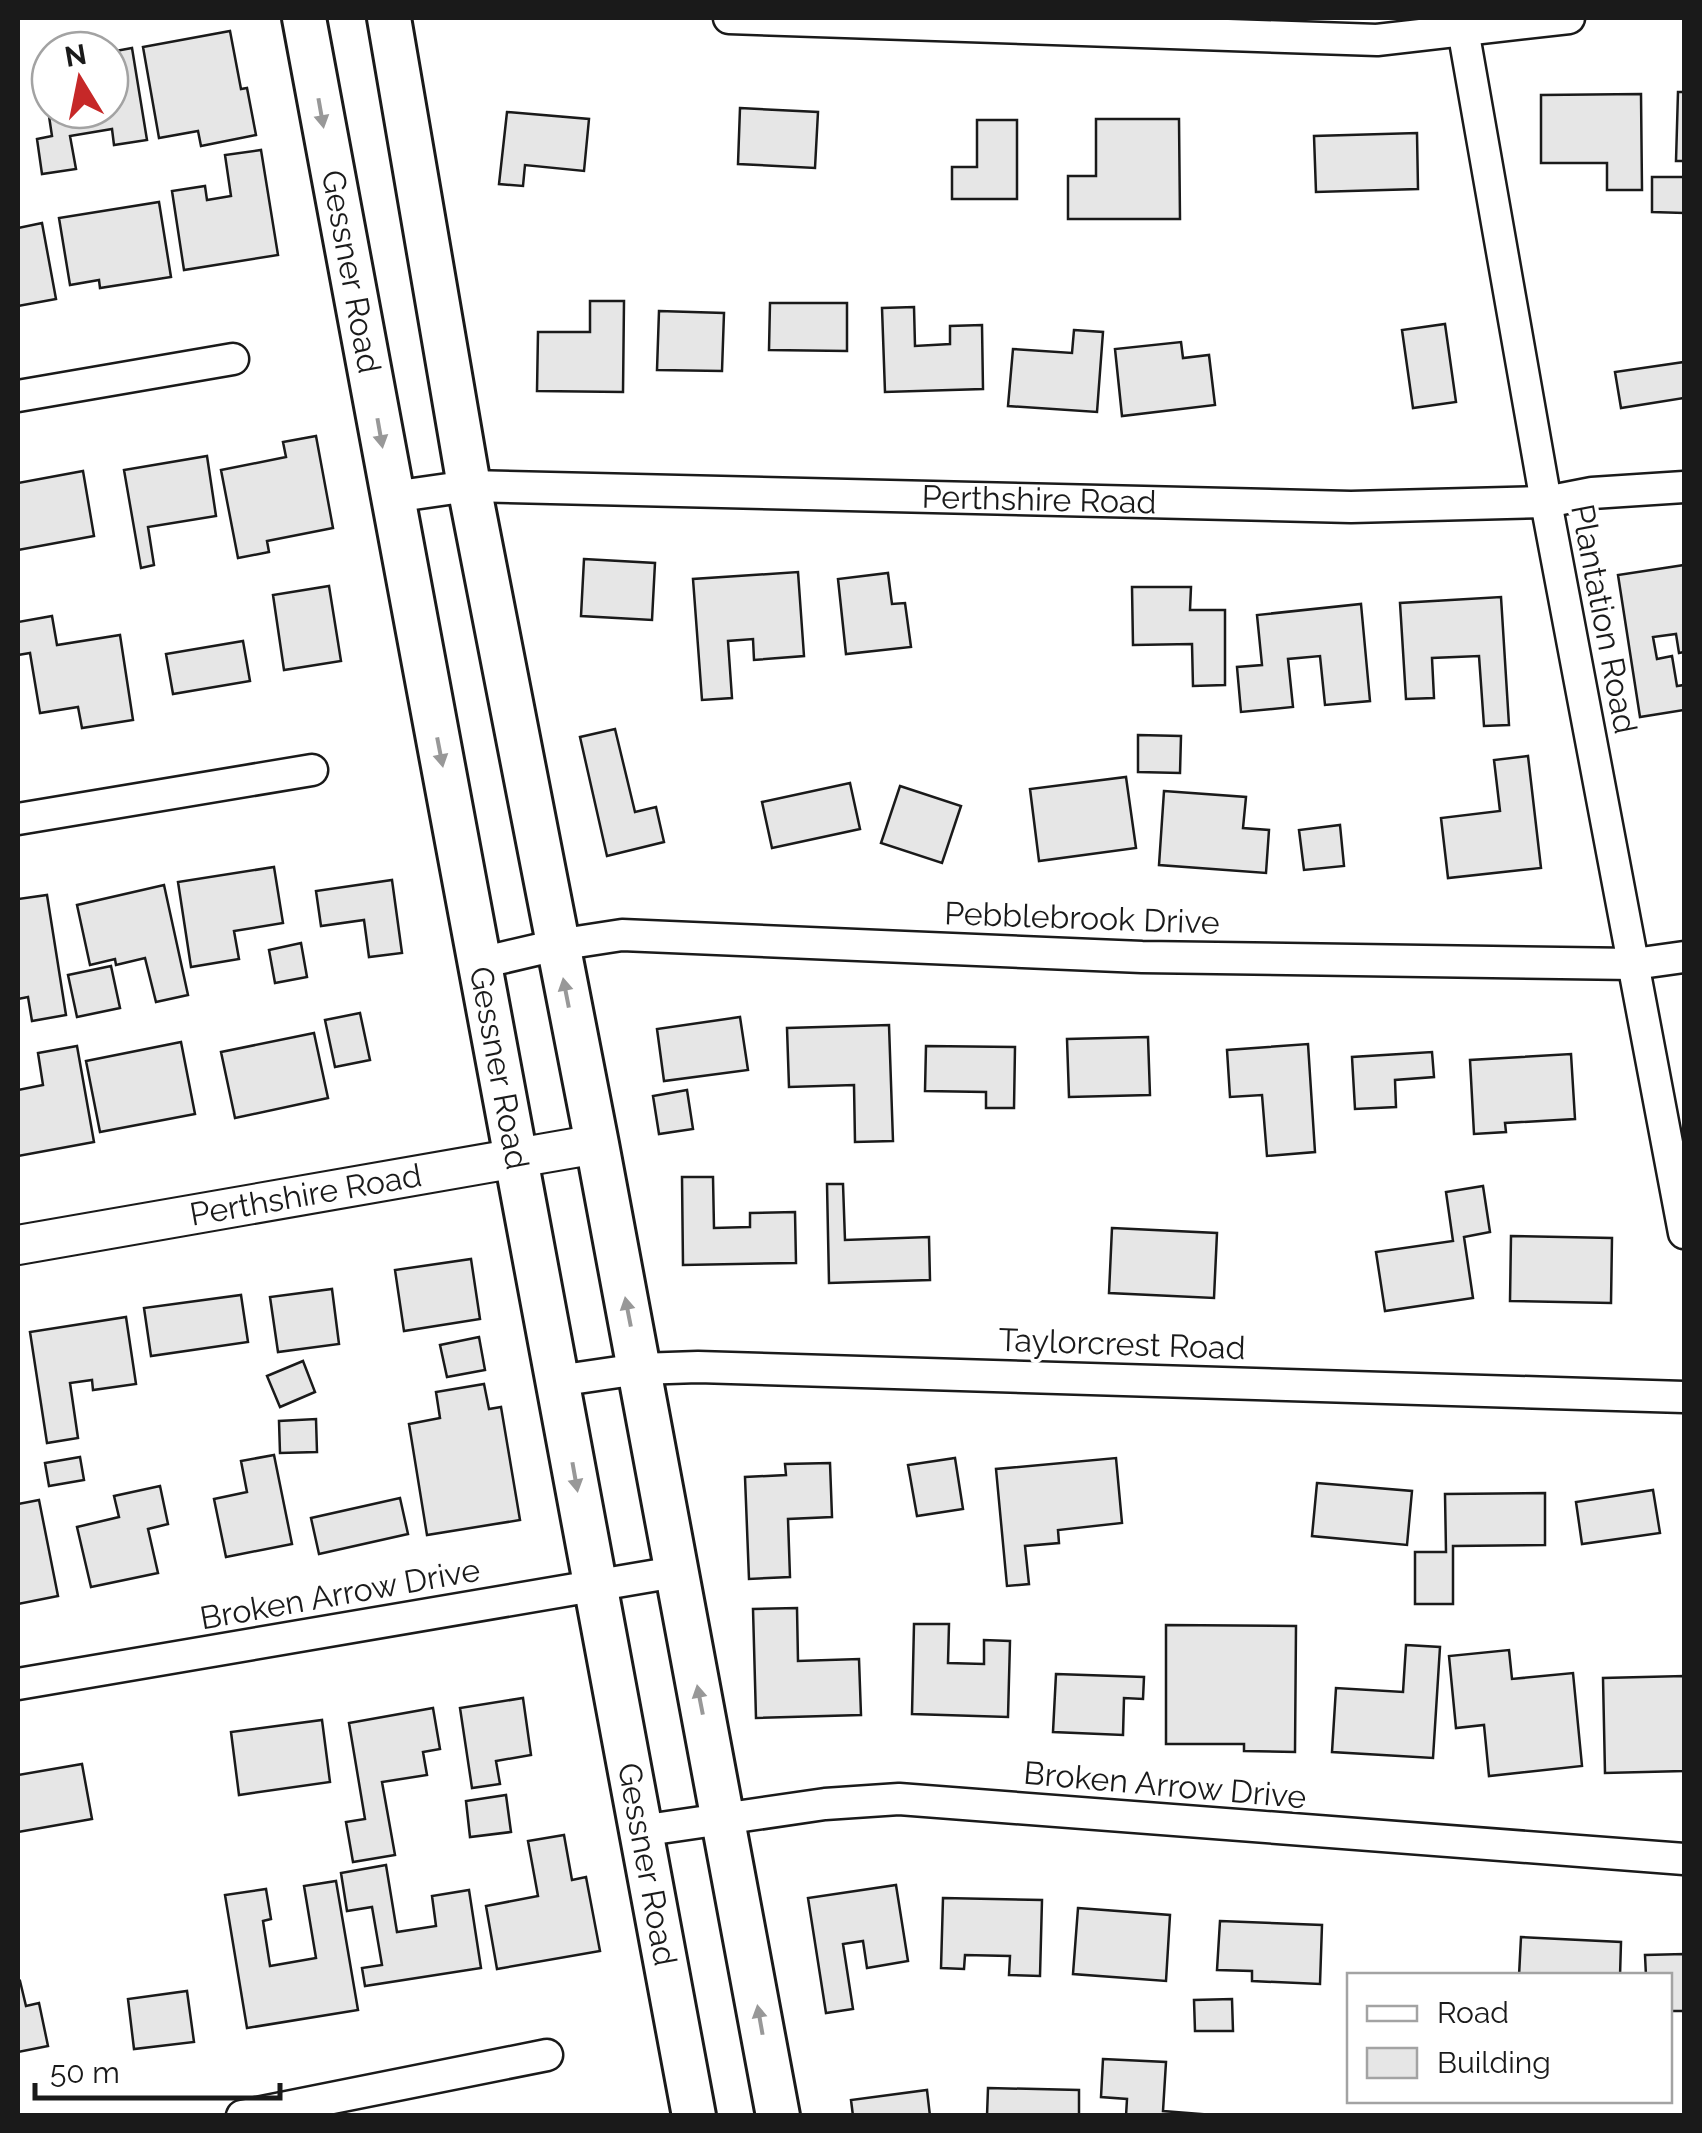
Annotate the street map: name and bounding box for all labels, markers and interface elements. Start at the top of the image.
north arrow [30,30,130,130]
text: N [62,38,89,74]
one-way arrow [314,98,329,130]
street label: Gessner Road [315,167,389,376]
one-way arrow [373,418,389,449]
street label: Perthshire Road [921,478,1157,520]
street label: Plantation Road [1564,501,1645,737]
one-way arrow [433,737,448,769]
street label: Pebblebrook Drive [944,894,1220,941]
street label: Gessner Road [463,963,537,1172]
one-way arrow [558,977,574,1008]
street label: Perthshire Road [187,1156,424,1233]
one-way arrow [620,1296,635,1327]
street label: Taylorcrest Road [998,1321,1246,1366]
one-way arrow [568,1462,583,1494]
street label: Broken Arrow Drive [197,1551,483,1636]
one-way arrow [692,1684,708,1715]
street label: Broken Arrow Drive [1022,1754,1308,1815]
street label: Gessner Road [611,1760,685,1969]
legend [1347,1973,1672,2103]
text: Road [1437,1995,1509,2030]
one-way arrow [752,2003,767,2035]
scale bar [35,2038,280,2100]
text: Building [1437,2045,1551,2080]
text: 50 m [50,2055,120,2090]

